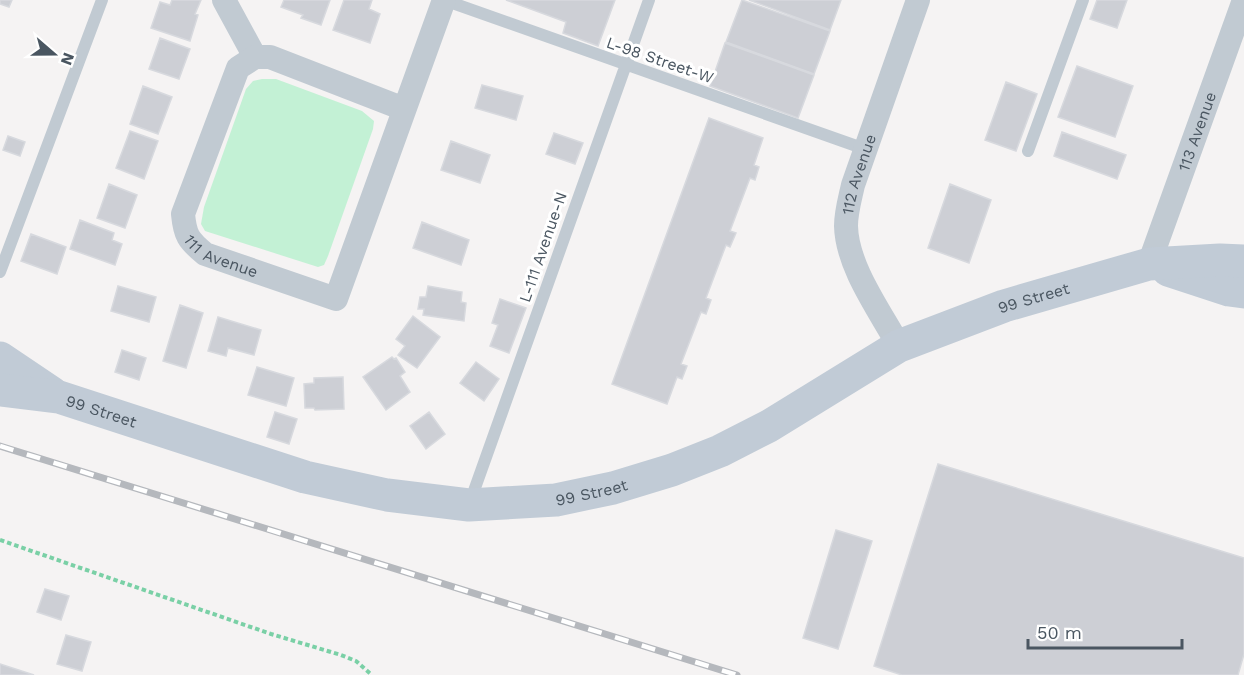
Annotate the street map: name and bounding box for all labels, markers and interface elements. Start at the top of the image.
north arrow [24,24,84,84]
street label: L-98 Street-W [604,33,716,87]
text: N [57,50,79,68]
street label: 113 Avenue [1174,89,1220,174]
street label: 112 Avenue [837,131,880,216]
street label: L-111 Avenue-N [515,189,571,305]
street label: 111 Avenue [180,231,261,281]
street label: 99 Street [995,278,1072,317]
street label: 99 Street [64,390,140,431]
street label: 99 Street [554,475,630,509]
scale bar [1028,612,1182,650]
text: 50 m [1037,622,1082,643]

